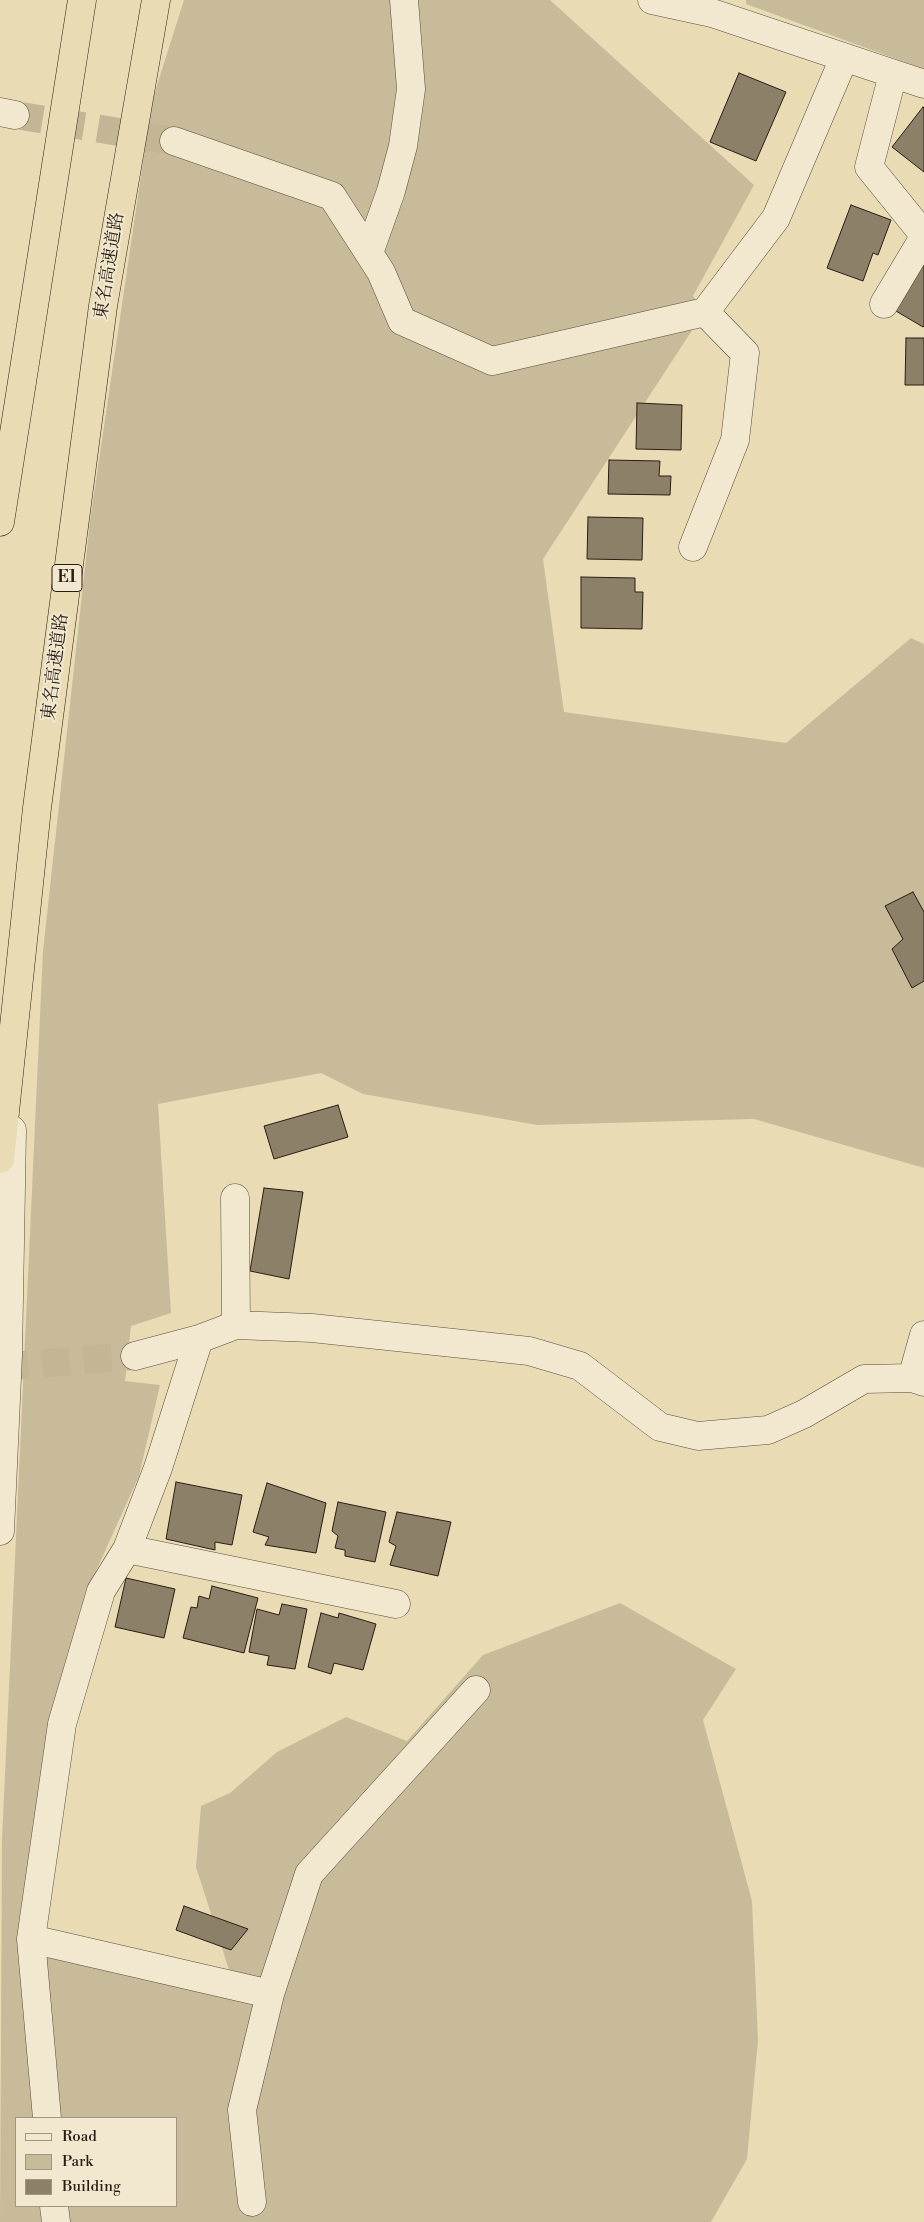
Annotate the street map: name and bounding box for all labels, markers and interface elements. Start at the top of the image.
street label: 東名高速道路 [91,211,129,321]
road number: E1 [52,564,82,592]
street label: 東名高速道路 [39,612,73,722]
legend [15,2117,178,2207]
text: Road [62,2127,97,2146]
text: Park [62,2152,93,2171]
text: Building [62,2177,121,2196]

